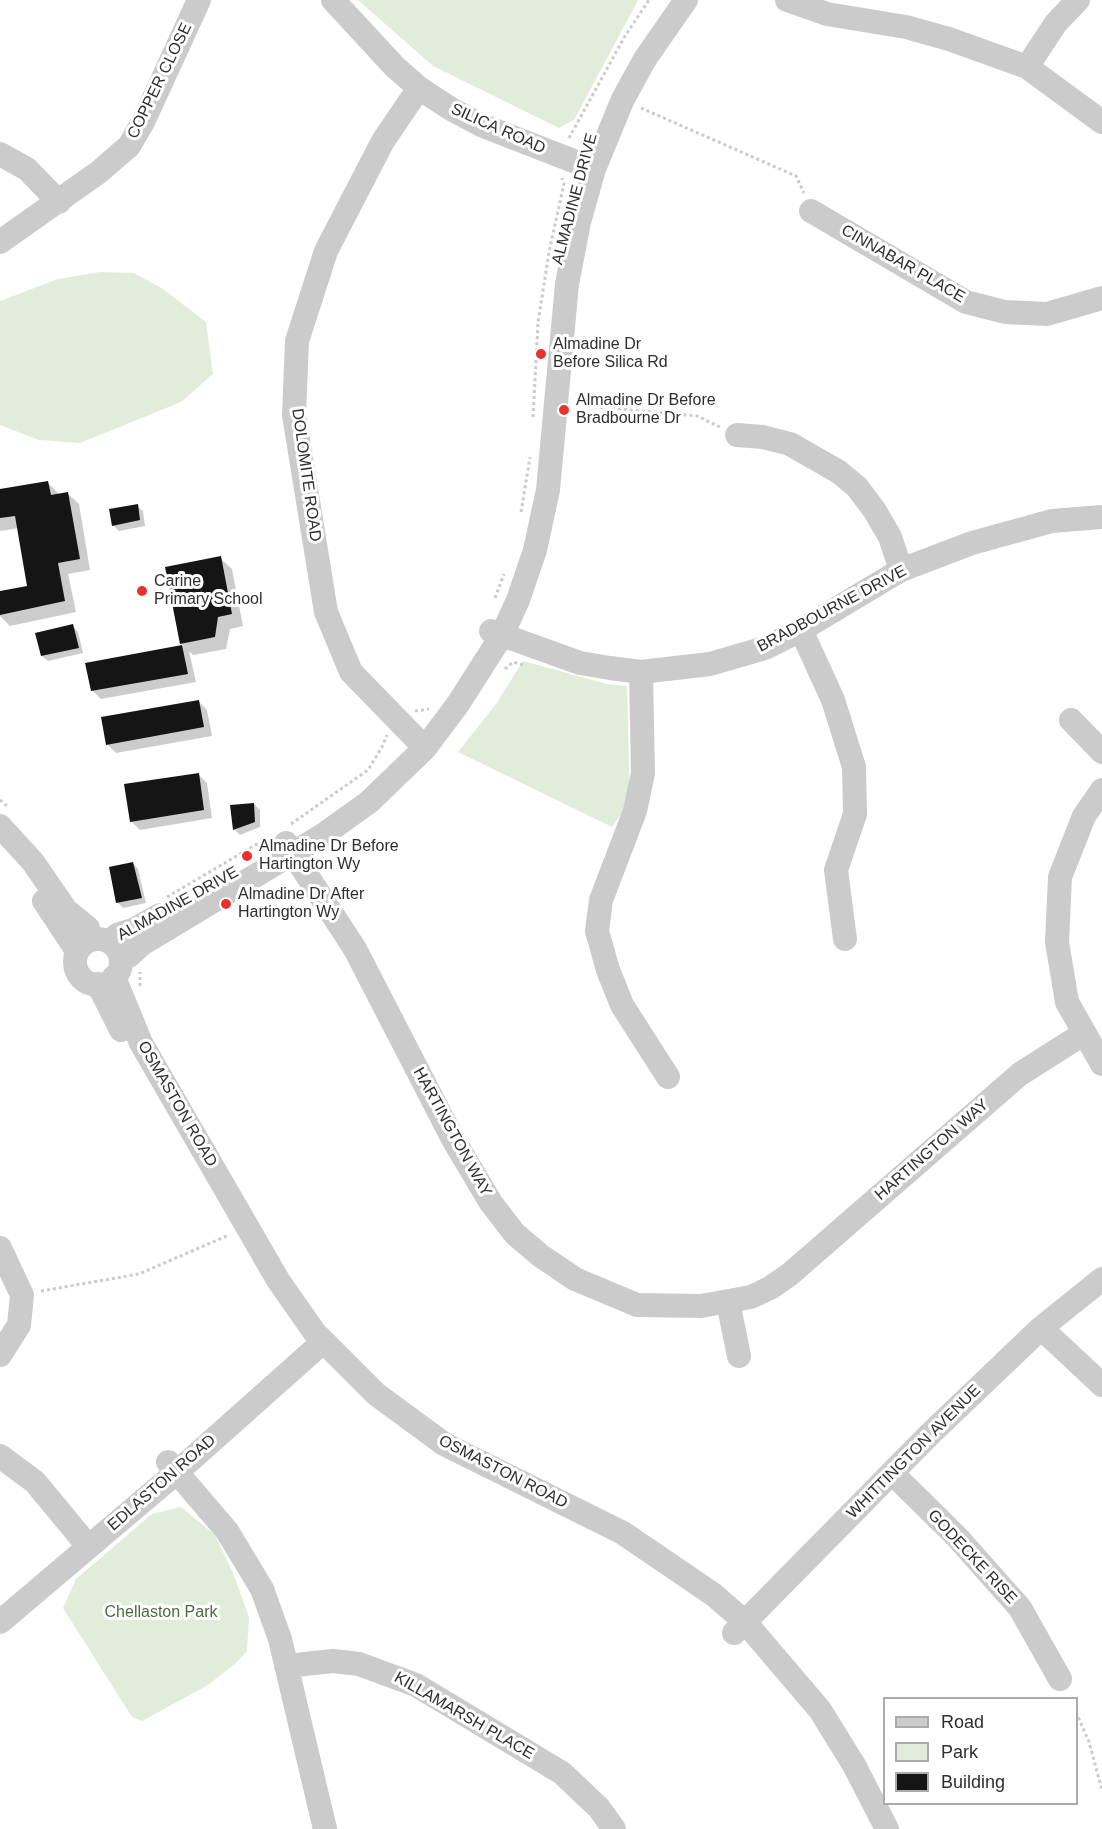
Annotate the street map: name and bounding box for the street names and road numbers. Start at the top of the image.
street label: COPPER CLOSE [124,20,196,142]
street label: SILICA ROAD [448,100,548,158]
street label: ALMADINE DRIVE [548,131,602,267]
street label: CINNABAR PLACE [838,221,968,307]
street label: DOLOMITE ROAD [287,407,325,543]
street label: BRADBOURNE DRIVE [754,561,910,657]
street label: ALMADINE DRIVE [114,863,242,945]
street label: OSMASTON ROAD [133,1038,221,1170]
street label: HARTINGTON WAY [409,1064,495,1200]
street label: HARTINGTON WAY [871,1095,993,1205]
street label: WHITTINGTON AVENUE [843,1381,985,1523]
street label: EDLASTON ROAD [104,1431,220,1535]
street label: OSMASTON ROAD [435,1431,571,1513]
street label: GODECKE RISE [923,1506,1021,1608]
street label: KILLAMARSH PLACE [391,1668,537,1764]

